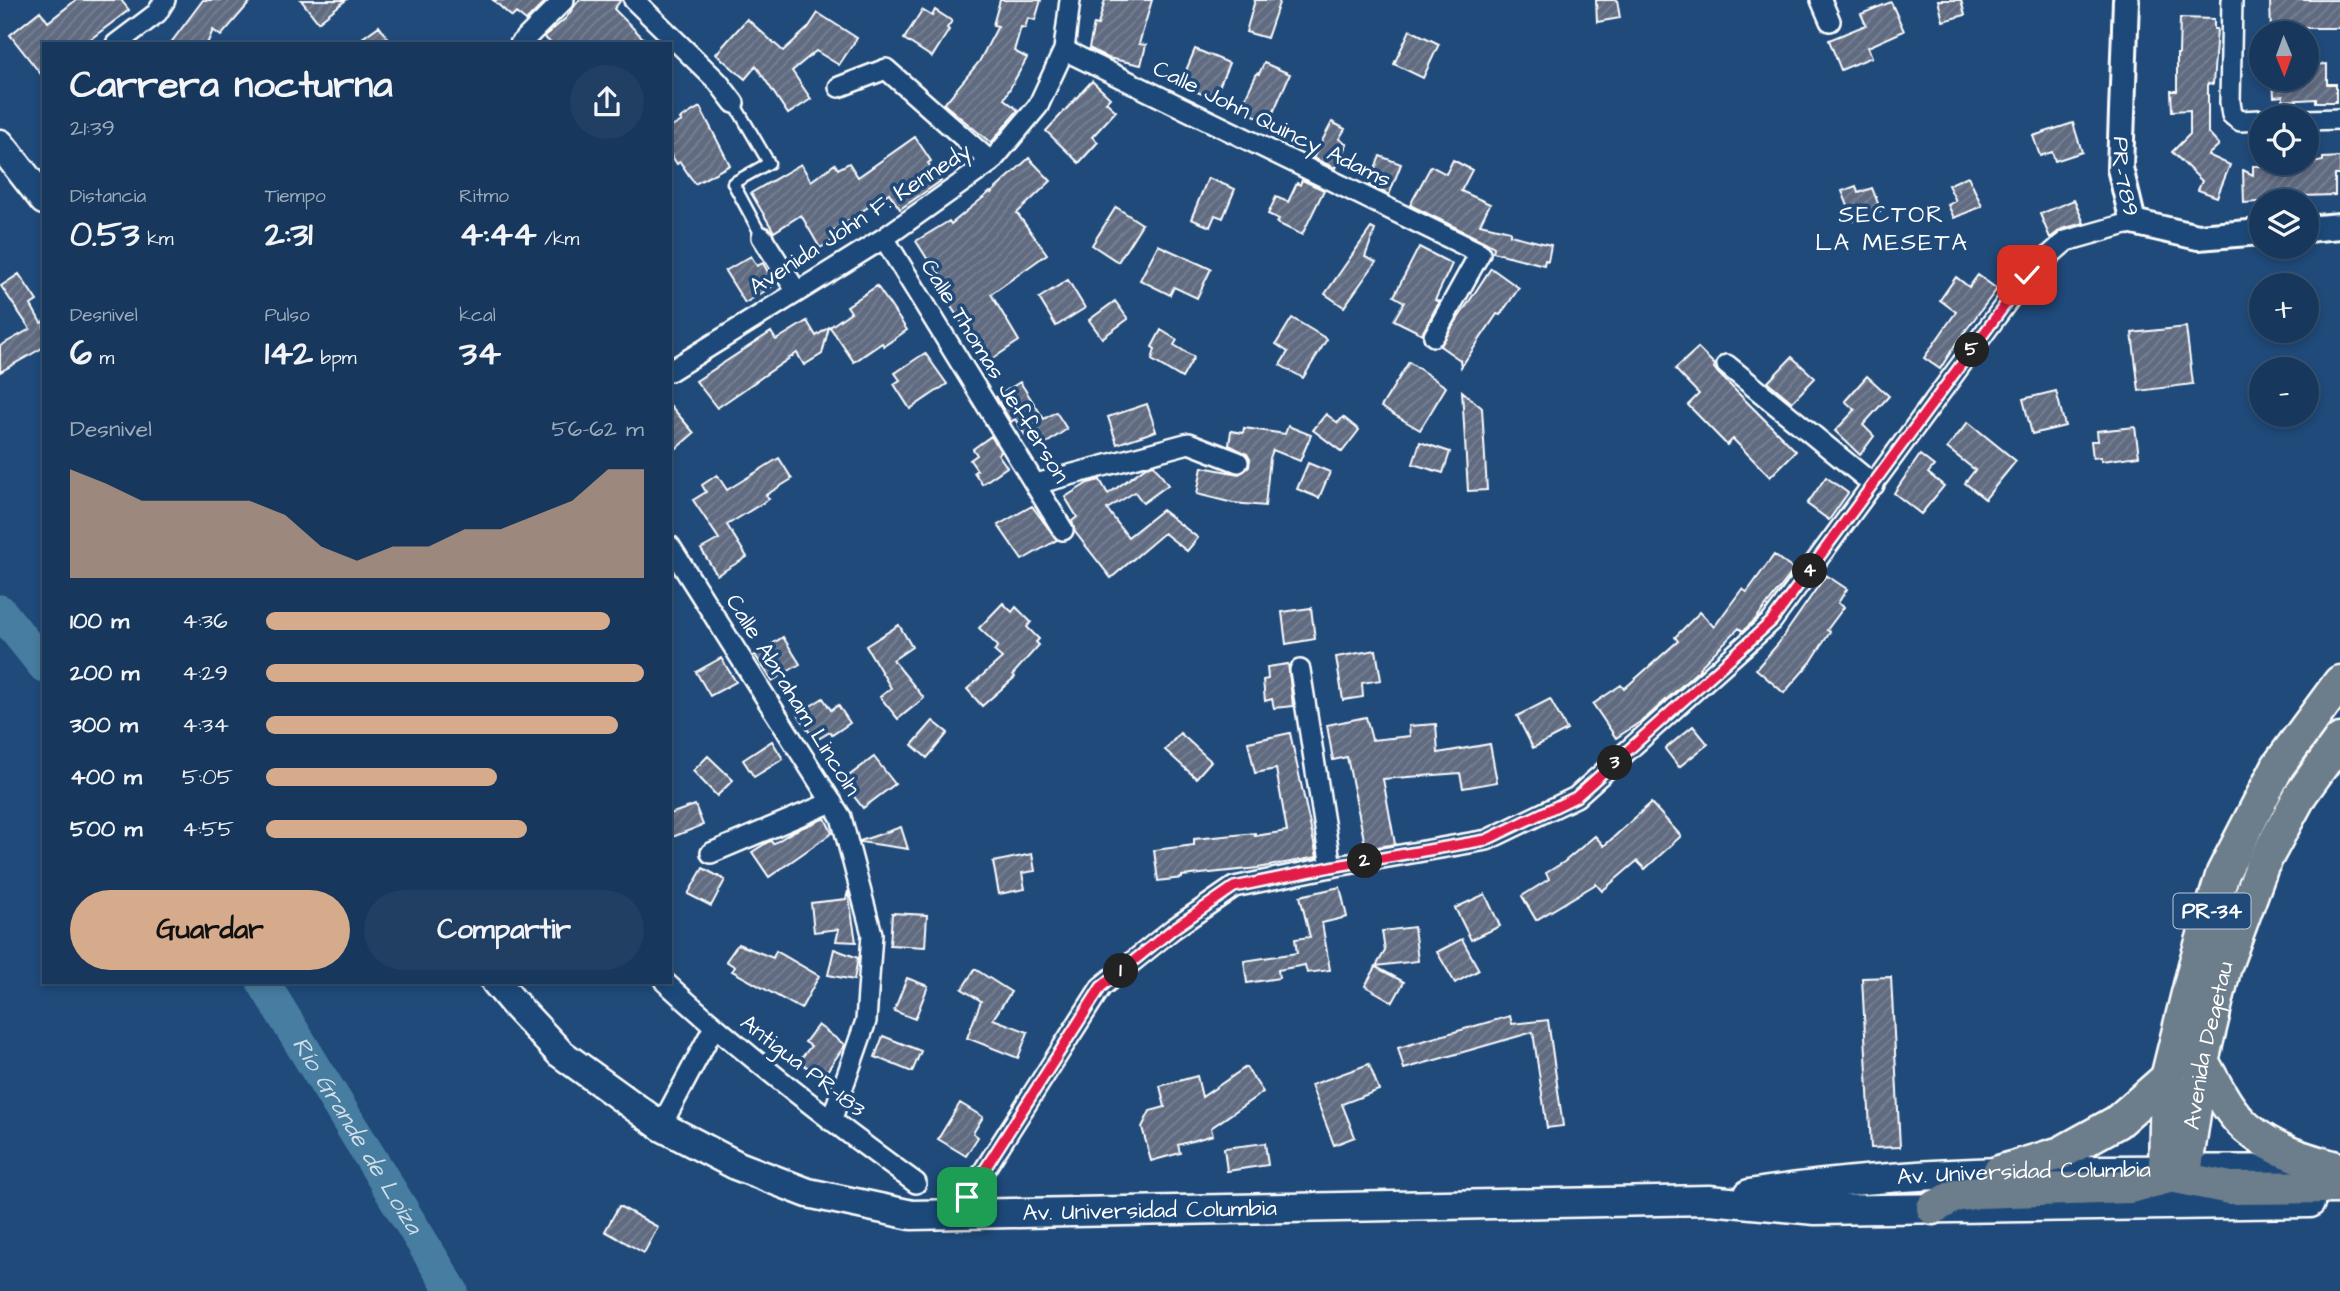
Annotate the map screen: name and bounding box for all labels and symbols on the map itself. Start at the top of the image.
north arrow [2249,21,2319,91]
street label: Calle John Quincy Adams [1147,52,1396,197]
street label: Avenida John F. Kennedy [743,135,978,304]
street label: PR-789 [2104,136,2147,219]
district label: SECTOR LA MESETA [1815,198,1969,260]
pin [1997,245,2057,305]
street label: Calle Thomas Jefferson [913,253,1077,489]
pin: 5 [1954,332,1990,368]
pin: 4 [1792,554,1828,588]
street label: Calle Abraham Lincoln [718,588,868,802]
pin: 3 [1598,746,1632,780]
pin: 2 [1348,844,1382,878]
road number: PR-34 [2174,894,2250,928]
pin: 1 [1104,954,1138,988]
street label: Avenida Degetau [2176,958,2242,1132]
street label: Antigua PR-183 [733,1007,873,1126]
water label: Río Grande de Loíza [284,1030,431,1242]
street label: Av. Universidad Columbia [1896,1154,2151,1193]
pin [937,1167,997,1227]
street label: Av. Universidad Columbia [1022,1192,1277,1229]

